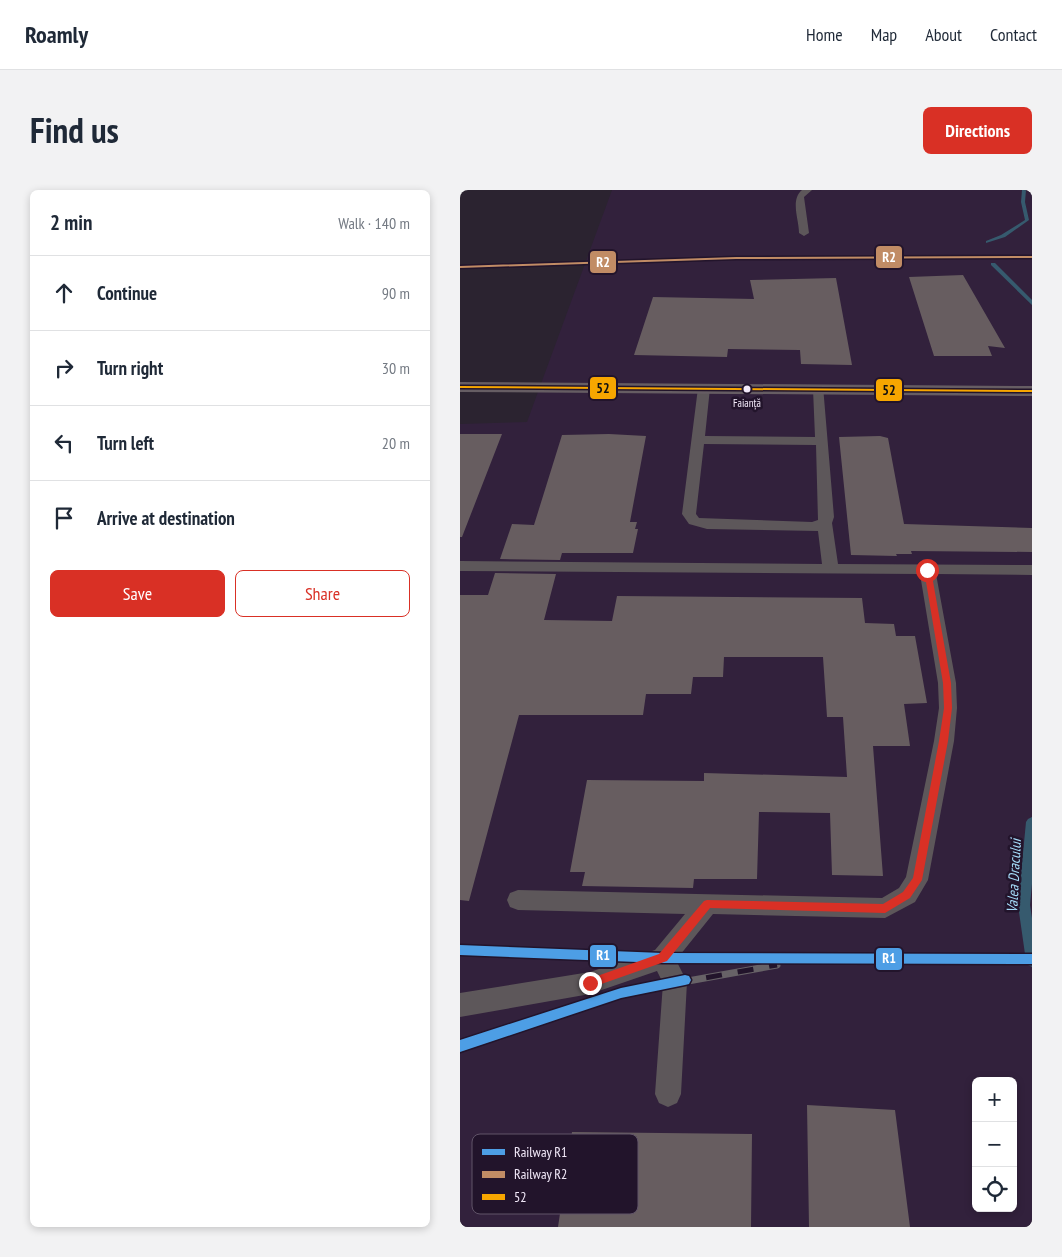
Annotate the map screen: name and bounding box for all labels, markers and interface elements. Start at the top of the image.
text: Roamly [25,19,88,50]
text: Home [806,23,843,46]
text: Map [871,23,897,46]
text: About [925,23,962,46]
text: Contact [990,23,1037,46]
text: Find us [30,107,119,153]
button: Directions [923,107,1032,154]
text: 2 min [50,209,92,236]
text: Walk · 140 m [338,213,410,233]
line badge: R2 [875,245,903,269]
text: R2 [882,248,896,266]
line badge: R2 [589,250,617,274]
text: R2 [596,253,610,271]
icon: ahead [50,279,78,307]
text: Continue [97,281,157,305]
text: 90 m [382,283,410,303]
icon: right [50,354,78,382]
text: Turn right [97,356,163,380]
text: 30 m [382,358,410,378]
line badge: 52 [589,376,617,400]
line badge: 52 [875,378,903,402]
text: 52 [596,379,610,397]
text: 52 [882,381,896,399]
marker: Faianță [742,384,752,394]
place label: Faianță [733,396,761,410]
icon: left [50,429,78,457]
text: Turn left [97,431,154,455]
text: 20 m [382,433,410,453]
icon: arrive [50,504,78,532]
text: Arrive at destination [97,506,235,530]
route start [916,559,939,582]
button: Save [50,570,225,617]
button: Share [235,570,410,617]
water label: Valea Dracului [1002,837,1025,914]
line badge: R1 [589,944,617,968]
text: R1 [596,946,610,964]
line badge: R1 [875,947,903,971]
text: R1 [882,949,896,967]
route end [579,972,602,995]
map controls [972,1077,1017,1212]
button: + [972,1077,1017,1122]
button: − [972,1122,1017,1167]
legend [472,1134,638,1214]
text: Railway R1 [514,1143,567,1161]
text: Railway R2 [514,1165,567,1183]
button: locate [972,1167,1017,1212]
text: 52 [514,1188,527,1206]

